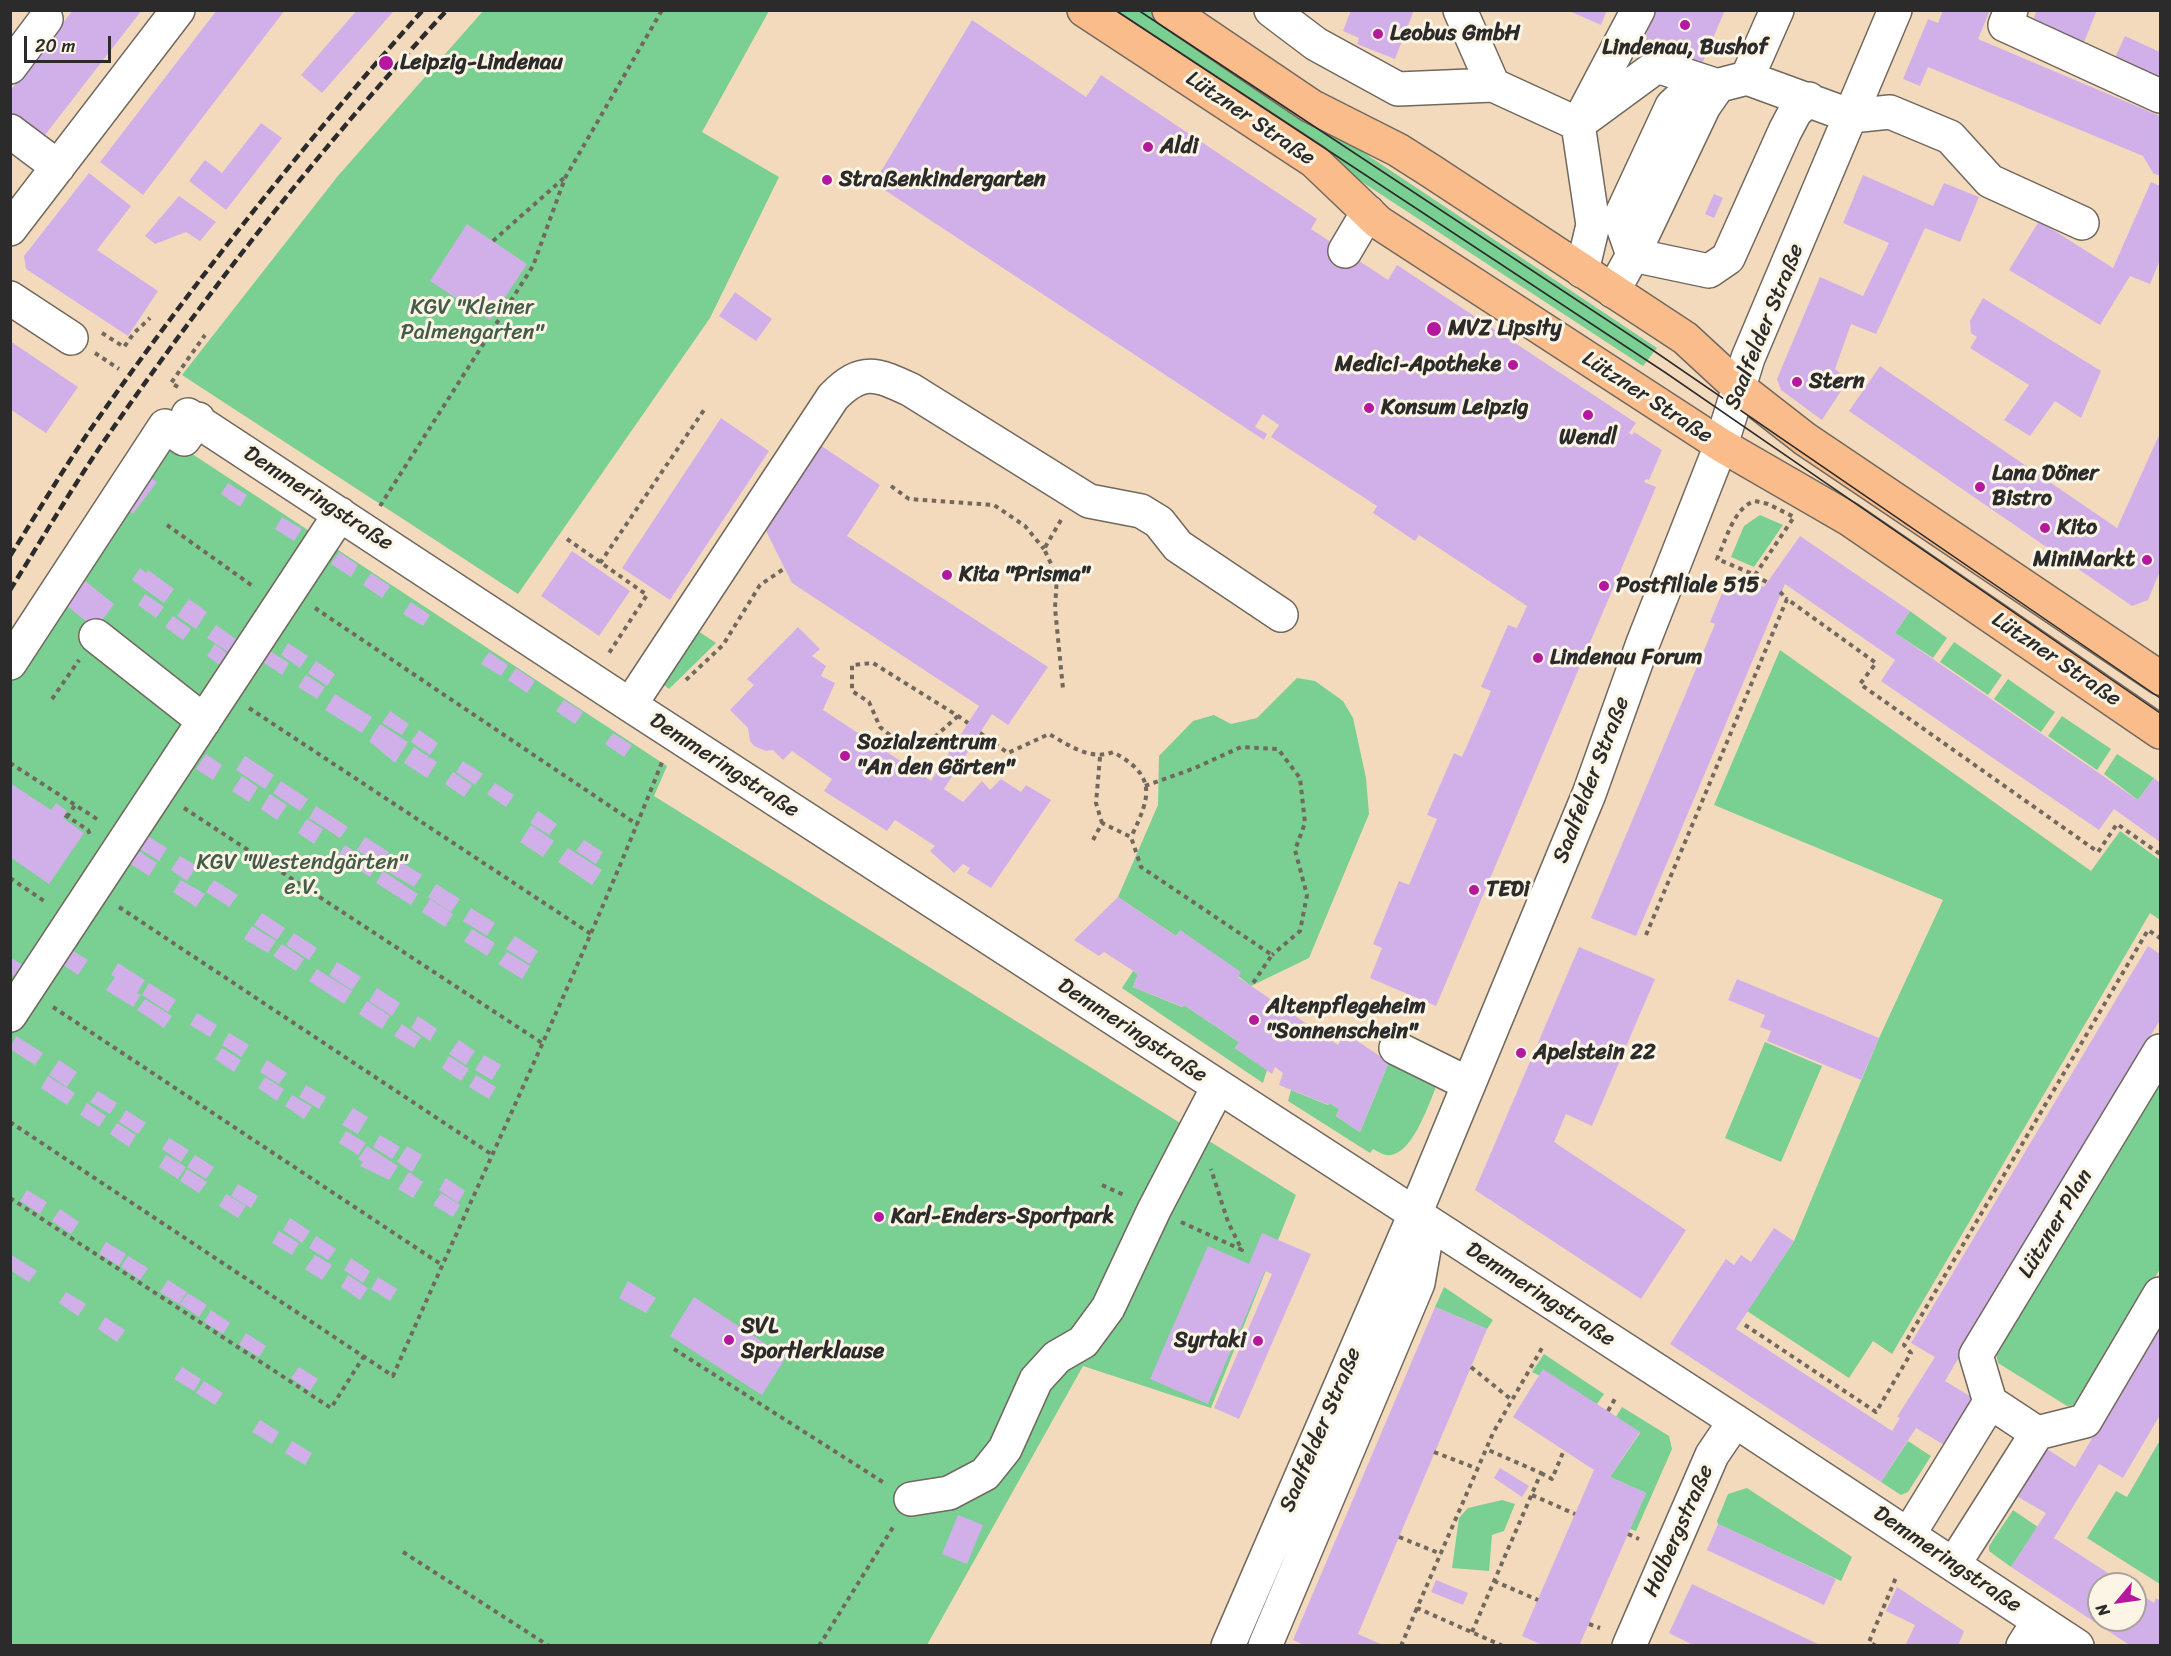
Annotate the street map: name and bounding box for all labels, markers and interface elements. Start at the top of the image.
marker: Lindenau, Bushof [1678,18,1692,32]
place label: Leobus GmbH [1390,21,1520,47]
scale bar [27,24,114,62]
marker: Leobus GmbH [1371,27,1385,41]
text: 20 m [35,30,75,62]
place label: Lindenau, Bushof [1602,35,1768,61]
place label: Leipzig-Lindenau [400,50,563,76]
marker: Leipzig-Lindenau [377,54,395,72]
street label: Lützner Straße [1180,66,1320,172]
place label: Aldi [1160,134,1198,160]
marker: Aldi [1141,140,1155,154]
place label: Straßenkindergarten [839,167,1046,193]
marker: Straßenkindergarten [820,173,834,187]
street label: Saalfelder Straße [1720,240,1810,414]
park label: KGV "Kleiner Palmengarten" [400,295,544,346]
place label: MVZ Lipsity [1448,316,1562,342]
marker: MVZ Lipsity [1425,320,1443,338]
street label: Lützner Straße [1577,346,1717,450]
place label: Medici-Apotheke [1335,352,1501,378]
marker: Medici-Apotheke [1506,358,1520,372]
place label: Stern [1809,369,1865,395]
marker: Stern [1790,375,1804,389]
place label: Konsum Leipzig [1381,395,1529,421]
marker: Konsum Leipzig [1362,401,1376,415]
marker: Wendl [1581,408,1595,422]
place label: Wendl [1559,425,1617,451]
street label: Demmeringstraße [238,441,398,557]
place label: Lana Döner Bistro [1992,461,2098,512]
marker: Lana Döner Bistro [1973,480,1987,494]
place label: Kito [2057,515,2097,541]
marker: Kito [2038,521,2052,535]
place label: MiniMarkt [2033,547,2135,573]
marker: MiniMarkt [2140,553,2154,567]
place label: Kita "Prisma" [959,562,1089,588]
marker: Kita "Prisma" [940,568,954,582]
place label: Postfiliale 515 [1616,573,1760,599]
marker: Postfiliale 515 [1597,579,1611,593]
street label: Lützner Straße [1986,607,2126,713]
place label: Lindenau Forum [1550,645,1702,671]
marker: Lindenau Forum [1531,651,1545,665]
street label: Saalfelder Straße [1548,693,1636,867]
street label: Demmeringstraße [644,708,804,824]
place label: Sozialzentrum "An den Gärten" [857,730,1014,782]
marker: Sozialzentrum "An den Gärten" [838,749,852,763]
park label: KGV "Westendgärten" e.V. [197,850,407,902]
place label: TEDi [1486,877,1530,903]
marker: TEDi [1467,883,1481,897]
street label: Demmeringstraße [1052,973,1212,1089]
place label: Altenpflegeheim "Sonnenschein" [1266,994,1426,1046]
marker: Altenpflegeheim "Sonnenschein" [1247,1013,1261,1027]
place label: Apelstein 22 [1533,1040,1656,1066]
marker: Apelstein 22 [1514,1046,1528,1060]
street label: Lützner Plan [2013,1165,2099,1283]
place label: Karl-Enders-Sportpark [891,1204,1114,1230]
marker: Karl-Enders-Sportpark [872,1210,886,1224]
street label: Demmeringstraße [1460,1237,1620,1353]
place label: SVL Sportlerklause [741,1314,884,1366]
place label: Syrtaki [1174,1328,1246,1354]
marker: SVL Sportlerklause [722,1333,736,1347]
marker: Syrtaki [1251,1334,1265,1348]
street label: Saalfelder Straße [1274,1344,1368,1516]
street label: Holbergstraße [1638,1461,1720,1601]
street label: Demmeringstraße [1868,1501,2026,1619]
north arrow [2087,1572,2147,1632]
text: N [2087,1598,2118,1622]

